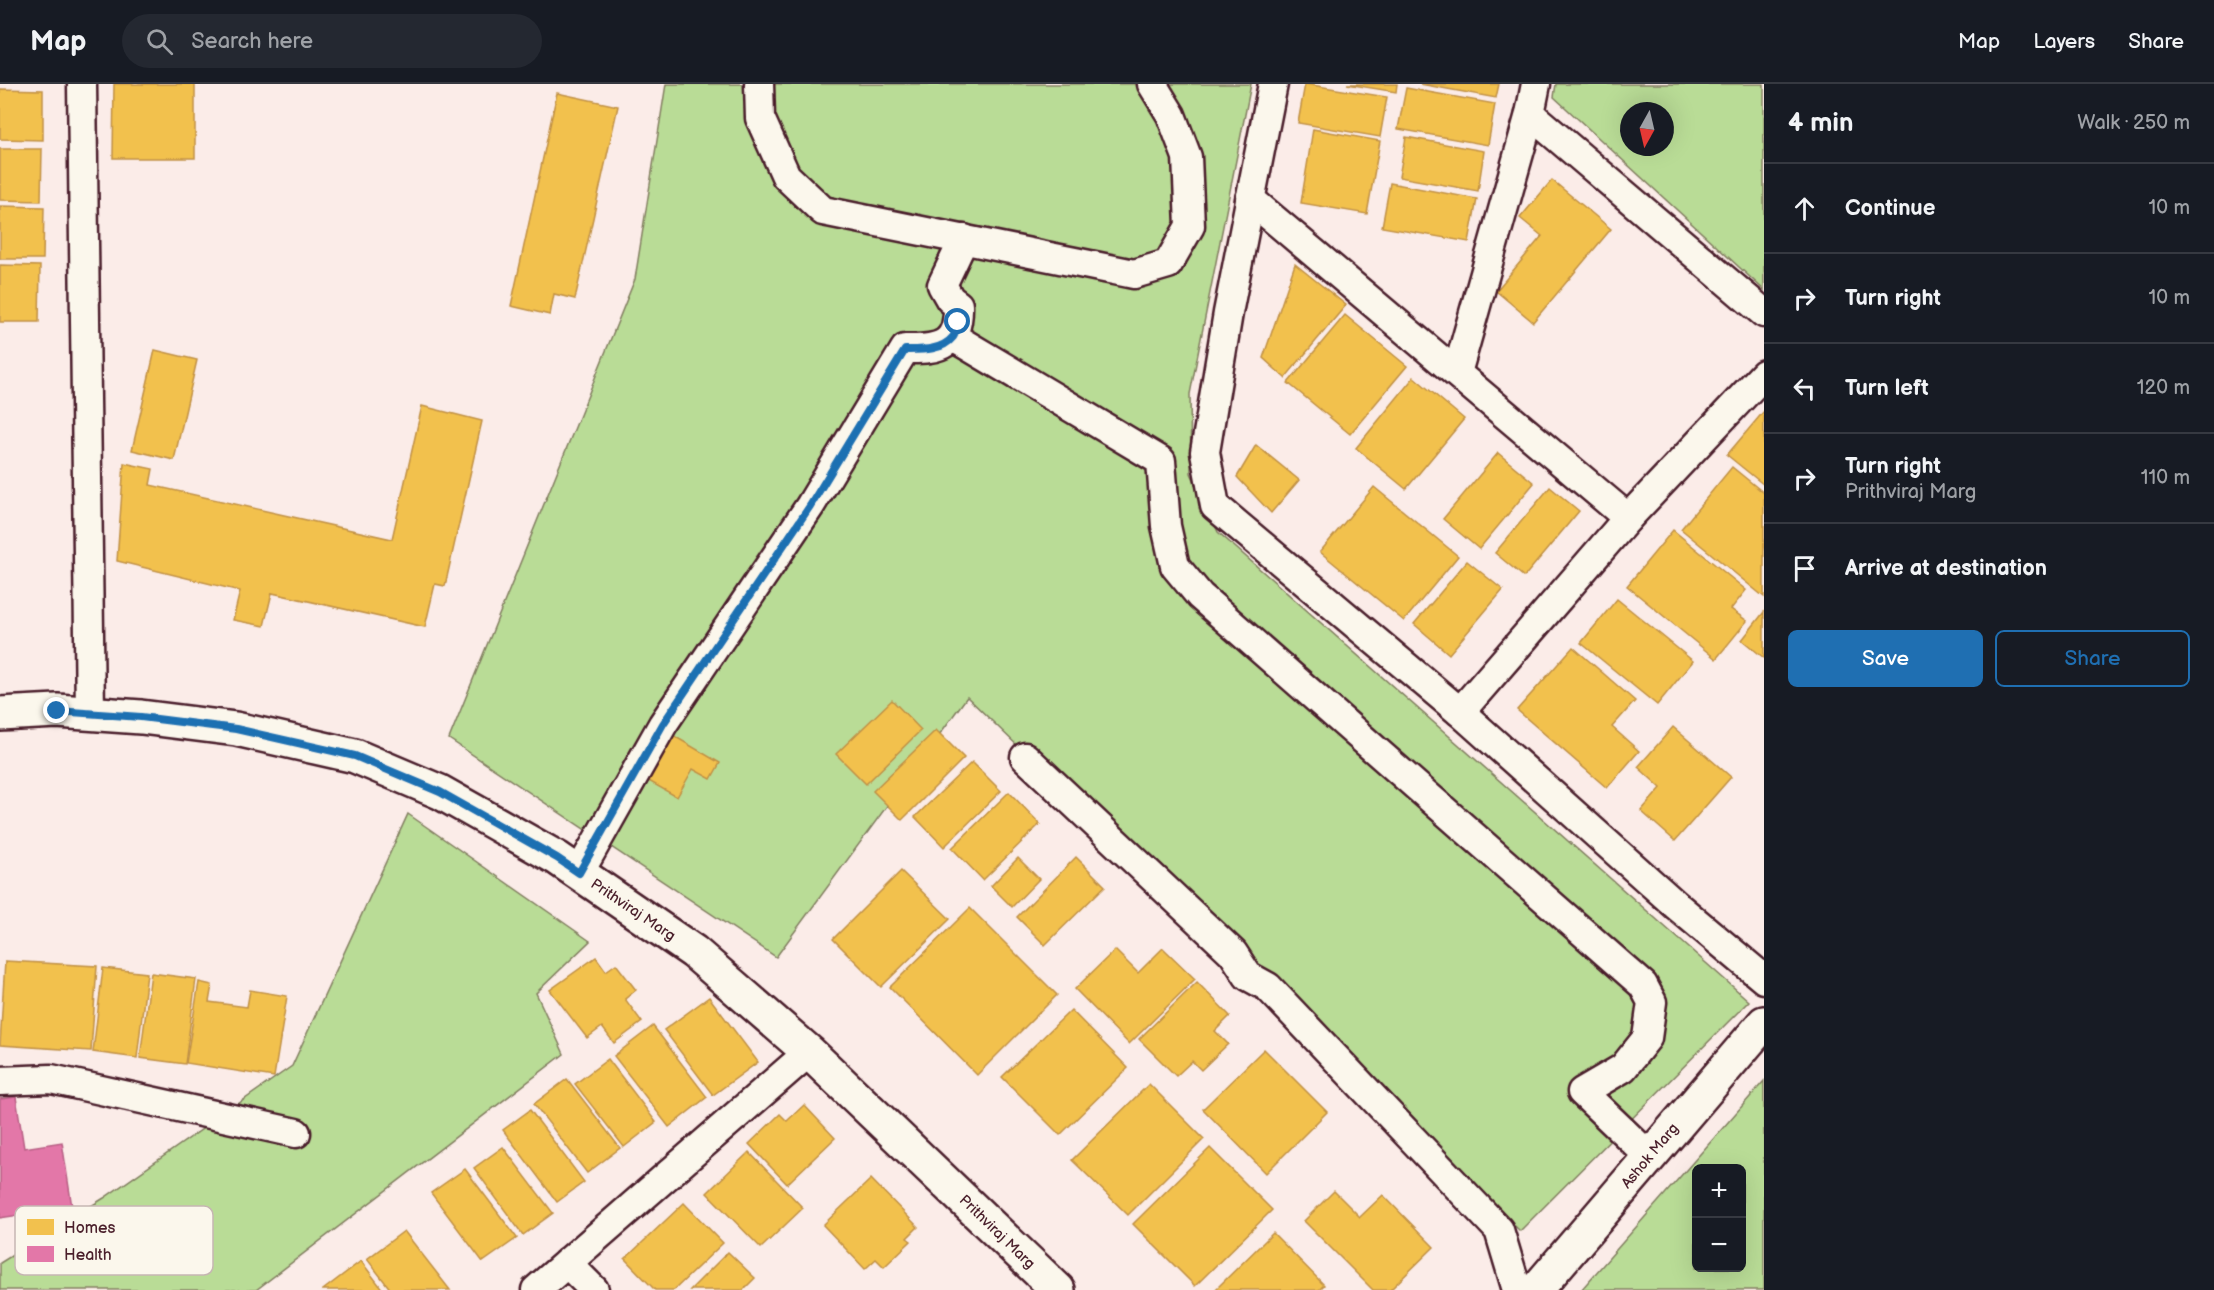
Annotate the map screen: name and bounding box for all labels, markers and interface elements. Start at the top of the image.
search box [122,14,542,68]
text: Map [30,25,86,58]
icon: search [143,25,176,58]
text: Search here [191,28,313,55]
text: Map [1958,29,2000,54]
text: Layers [2033,29,2095,54]
text: Share [2128,29,2184,54]
north arrow [1620,102,1674,156]
text: 4 min [1788,108,1853,139]
text: Walk · 250 m [2077,111,2190,135]
icon: ahead [1788,192,1821,225]
text: Continue [1845,195,1935,222]
text: 10 m [2149,196,2190,220]
icon: right [1788,282,1821,315]
text: Turn right [1845,285,1941,312]
text: 10 m [2149,286,2190,310]
route start [944,308,970,334]
icon: left [1788,372,1821,405]
text: Turn left [1845,375,1929,402]
text: 120 m [2137,376,2190,400]
text: Turn right [1845,453,1941,480]
icon: right [1788,462,1821,495]
text: 110 m [2141,466,2190,490]
text: Prithviraj Marg [1845,480,1976,504]
icon: arrive [1788,552,1821,585]
text: Arrive at destination [1845,555,2047,582]
button: Save [1788,630,1983,687]
button: Share [1995,630,2190,687]
route end [43,697,69,723]
street label: Prithviraj Marg [587,875,679,945]
street label: Ashok Marg [1617,1119,1683,1193]
map controls [1692,1164,1746,1272]
button: + [1692,1164,1746,1218]
street label: Prithviraj Marg [955,1191,1039,1273]
legend [15,1206,213,1275]
button: − [1692,1218,1746,1272]
text: Homes [64,1219,116,1238]
text: Health [64,1246,112,1265]

